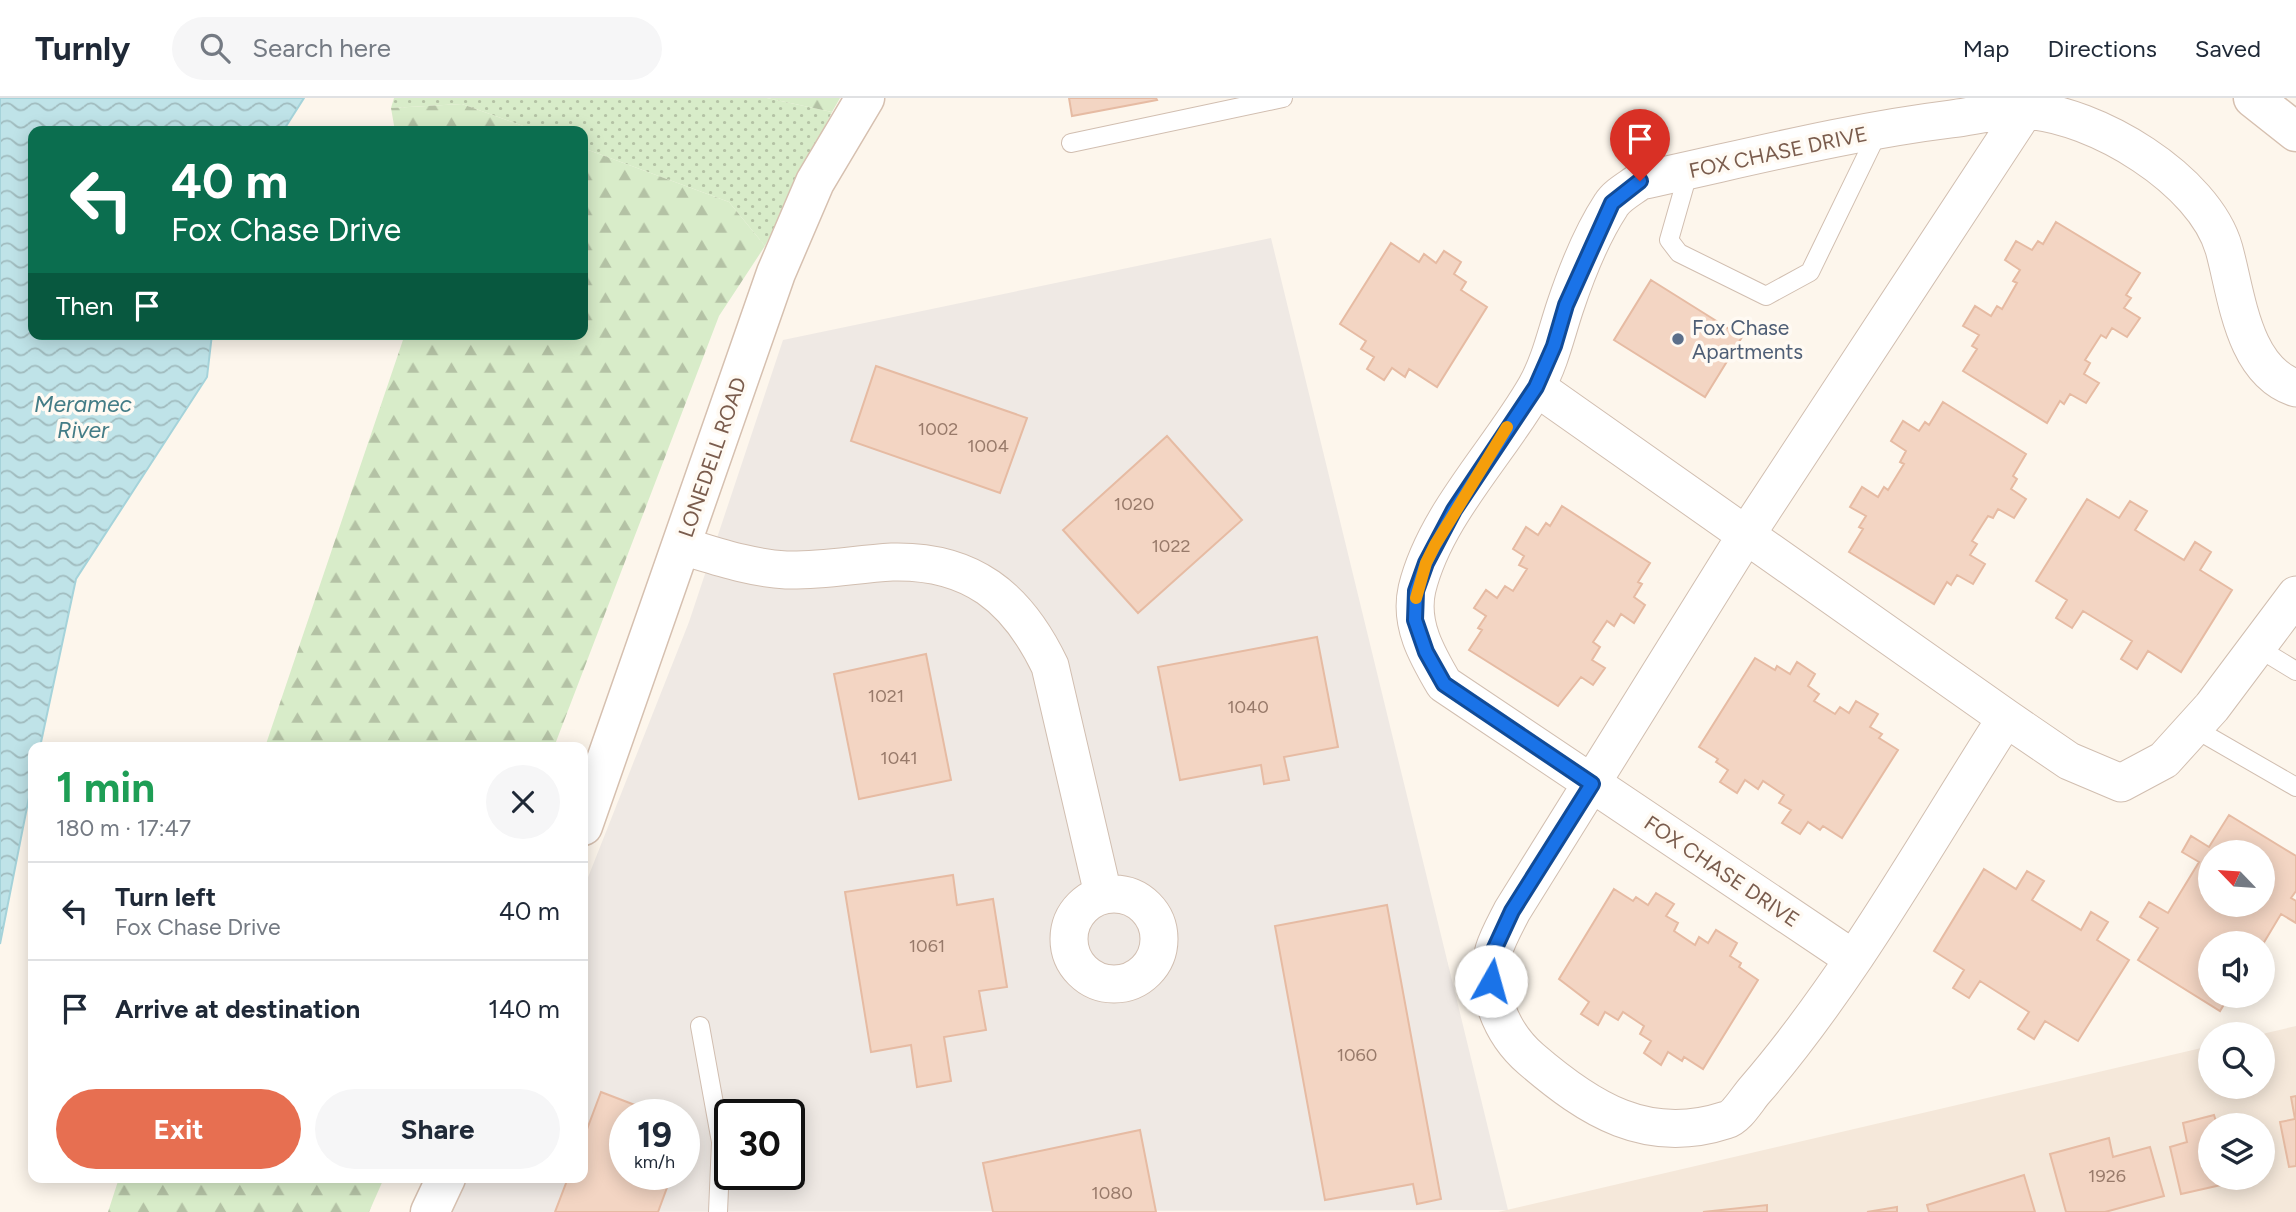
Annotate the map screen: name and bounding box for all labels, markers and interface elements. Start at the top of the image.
search box [172,17,662,80]
text: Turnly [35,29,130,68]
icon: search [196,29,234,67]
text: Search here [252,32,391,64]
text: Map [1963,34,2009,63]
text: Directions [2047,34,2157,63]
text: Saved [2195,34,2261,63]
pin [1610,109,1670,181]
icon: arrive [1621,120,1659,158]
street label: FOX CHASE DRIVE [1687,121,1869,183]
text: 40 m [171,151,288,210]
icon: left [56,154,147,245]
text: Fox Chase Drive [171,211,401,249]
icon: arrive [128,287,166,325]
text: Then [56,290,114,322]
place label: Fox Chase Apartments [1692,315,1803,364]
marker: Fox Chase Apartments [1670,331,1686,347]
street label: LONEDELL ROAD [673,374,751,540]
water label: Meramec River [34,390,132,444]
house number: 1002 [918,418,958,440]
house number: 1004 [967,435,1009,457]
house number: 1020 [1114,493,1154,515]
house number: 1022 [1151,535,1191,557]
house number: 1021 [868,685,904,707]
house number: 1040 [1227,696,1269,718]
house number: 1041 [880,747,918,769]
text: 1 min [56,762,155,813]
button: close [486,765,560,839]
street label: FOX CHASE DRIVE [1640,810,1804,932]
text: 180 m · 17:47 [56,814,191,842]
north arrow [2198,840,2275,917]
map controls [2198,840,2275,1190]
text: Turn left [115,881,216,913]
icon: left [56,892,94,930]
text: 40 m [499,895,560,927]
text: Fox Chase Drive [115,913,280,941]
button: sound [2198,931,2275,1008]
house number: 1061 [909,935,945,957]
position arrow [1454,944,1528,1018]
icon: arrive [56,990,94,1028]
text: Arrive at destination [115,993,360,1025]
text: 140 m [488,993,560,1025]
button: search [2198,1022,2275,1099]
house number: 1060 [1337,1044,1377,1066]
button: Exit [56,1089,301,1169]
button: Share [315,1089,560,1169]
speed limit sign: 30 [714,1099,805,1190]
button: layers [2198,1113,2275,1190]
text: 19 [637,1114,672,1156]
text: km/h [634,1151,675,1173]
house number: 1926 [2088,1165,2126,1187]
house number: 1080 [1091,1182,1133,1204]

